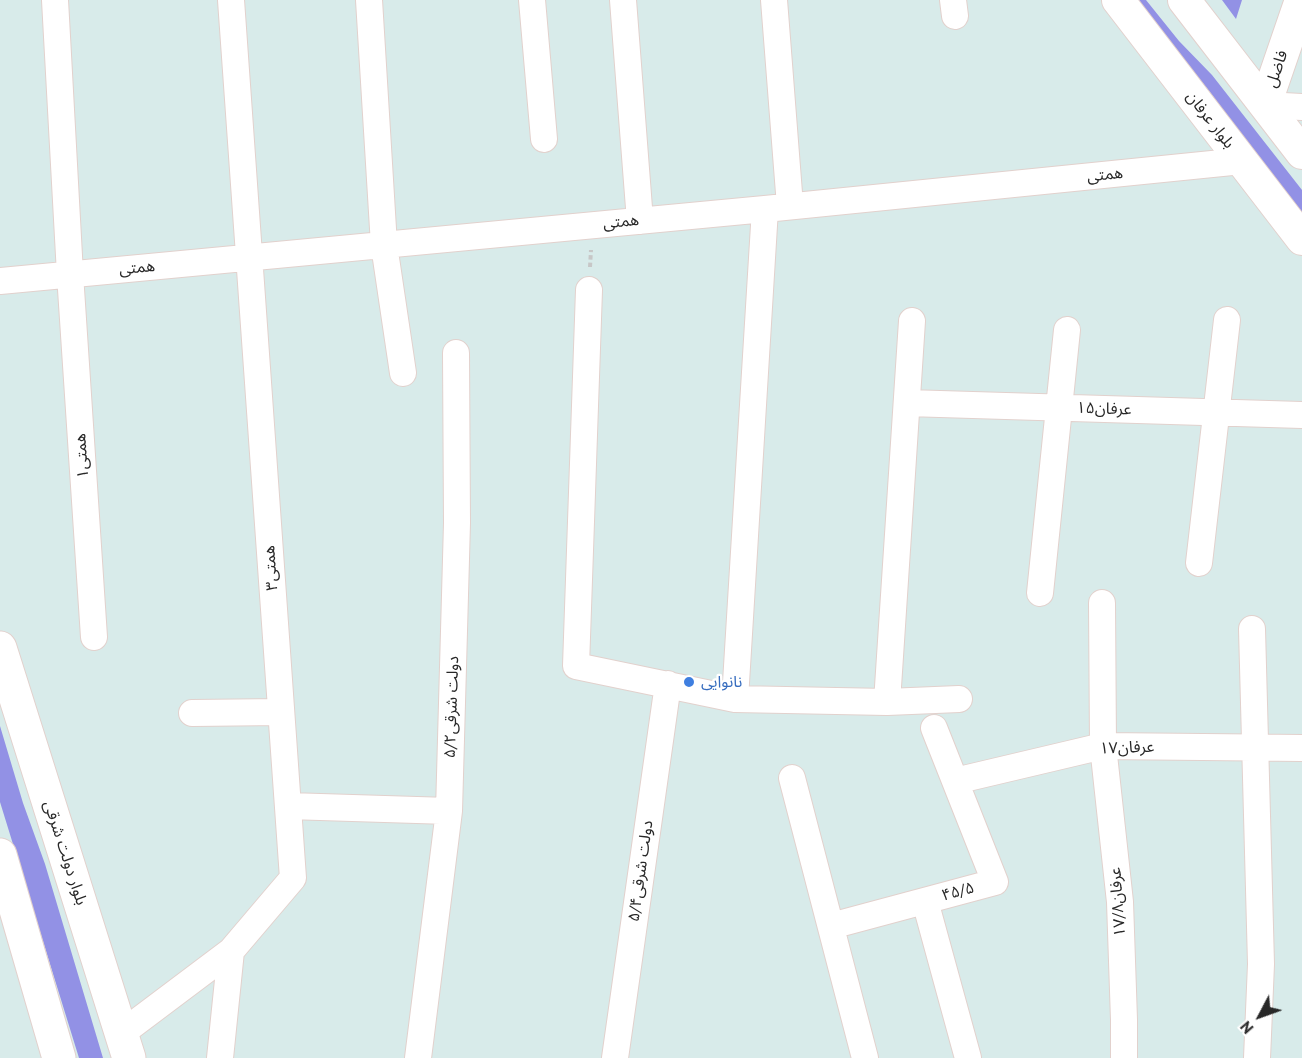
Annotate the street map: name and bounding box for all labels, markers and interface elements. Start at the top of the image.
street label: فاضل [1262,48,1292,90]
street label: بلوار عرفان [1182,88,1238,152]
street label: همتی [1086,164,1124,186]
street label: همتی [602,211,640,233]
street label: همتی [118,257,156,279]
street label: ۱۵عرفان [1076,398,1132,420]
street label: ۱همتی [71,433,93,479]
street label: ۳همتی [260,545,282,591]
street label: ۵/۲دولت شرقی [441,656,463,758]
place label: نانوایی [701,672,742,692]
marker: نانوایی [682,675,696,689]
street label: ۱۷عرفان [1099,737,1155,759]
street label: بلوار دولت شرقی [39,798,91,908]
street label: ۵/۴دولت شرقی [624,819,658,923]
street label: ۱۷/۸عرفان [1106,867,1130,937]
street label: ۴۵/۵ [940,878,976,906]
north arrow [1230,986,1290,1046]
text: N [1235,1017,1257,1038]

